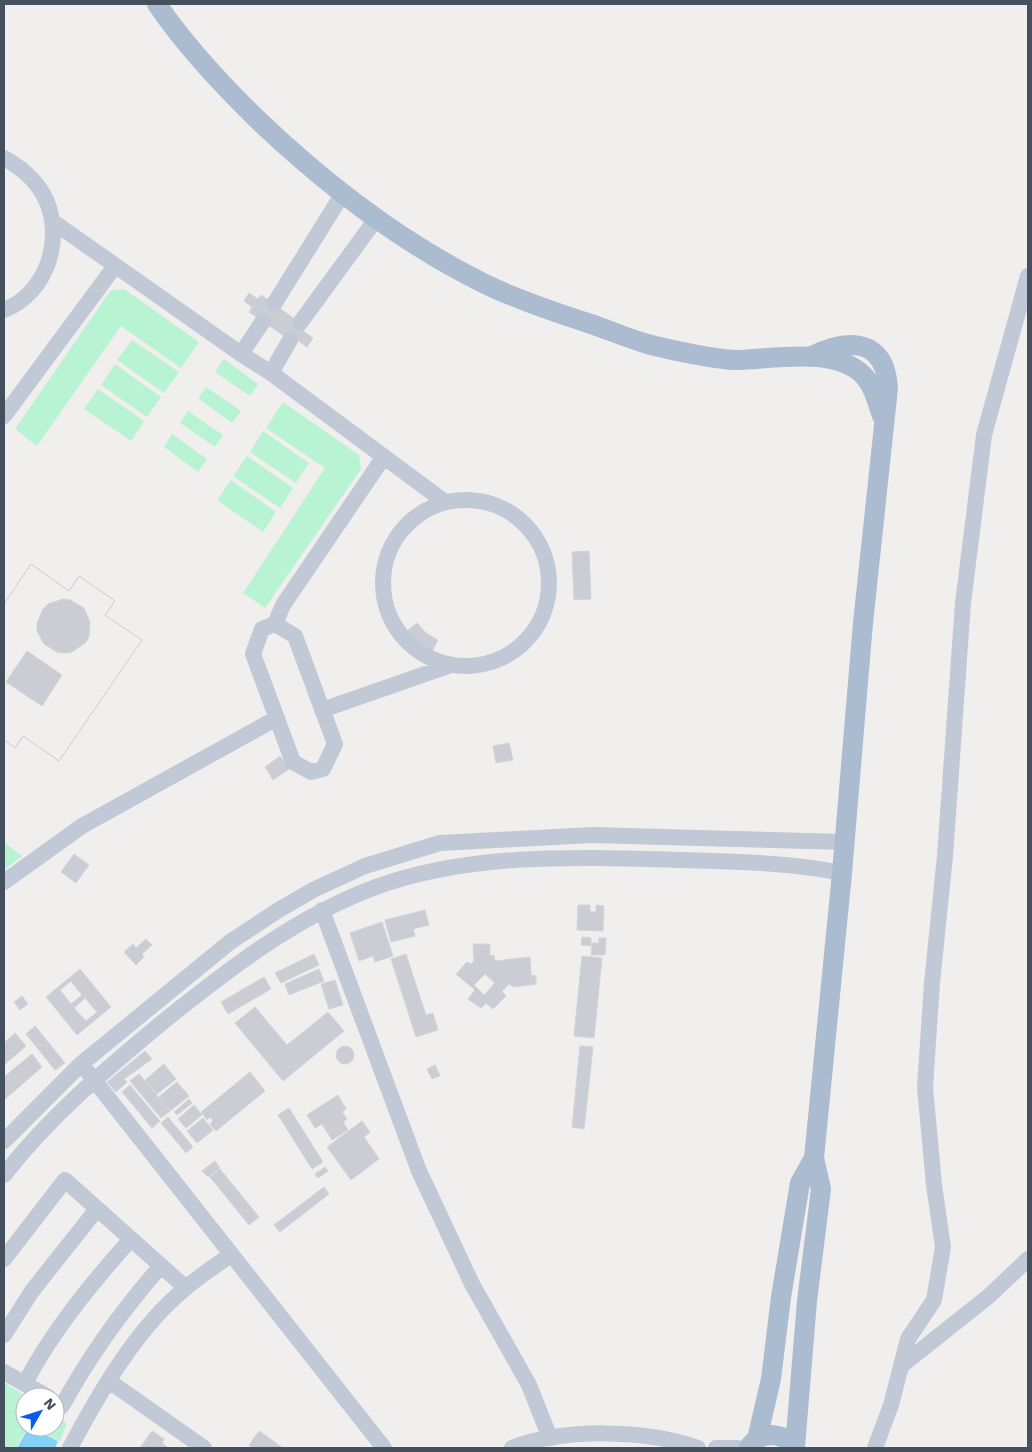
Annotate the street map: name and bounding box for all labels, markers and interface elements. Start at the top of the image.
north arrow [15,1387,65,1437]
text: N [41,1395,60,1413]

